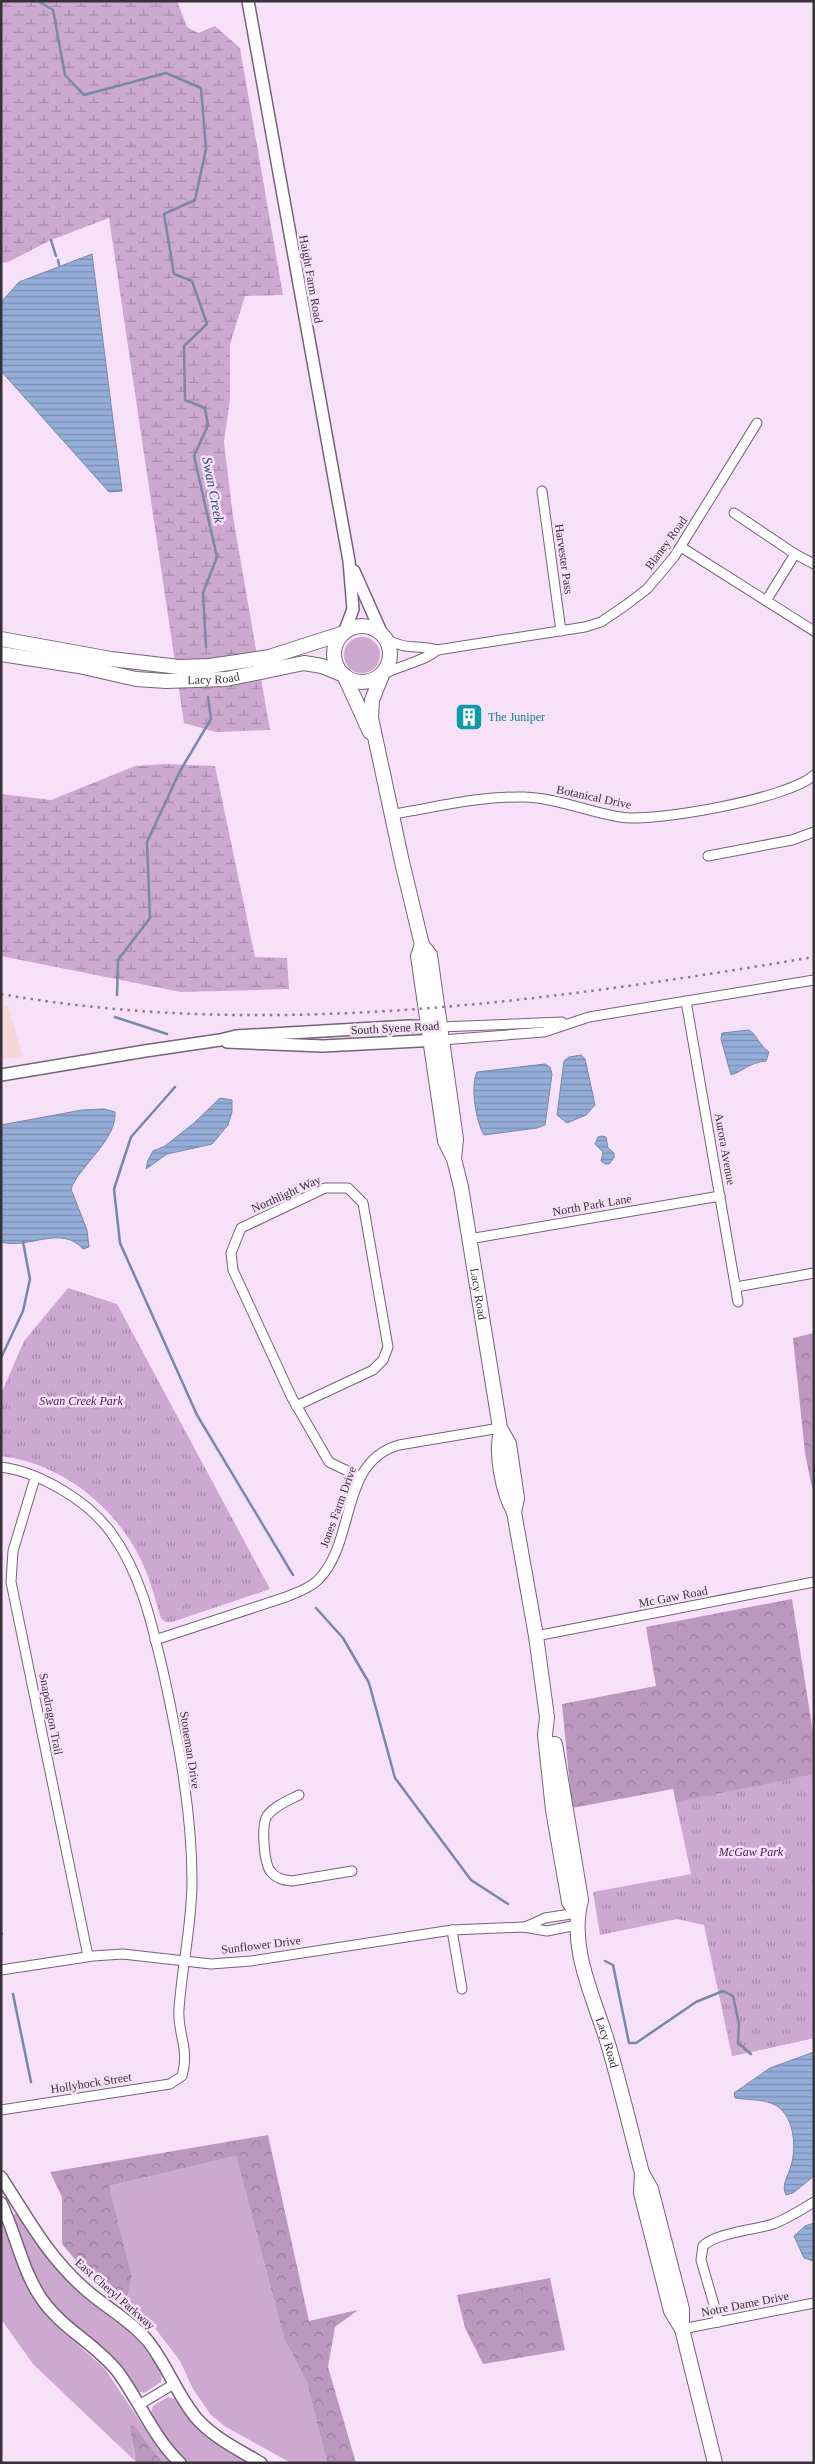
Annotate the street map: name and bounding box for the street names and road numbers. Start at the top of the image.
street label: Haight Farm Road [296,234,326,324]
street label: Blaney Road [642,514,690,572]
street label: Harvester Pass [552,523,576,595]
street label: Lacy Road [187,669,241,687]
street label: Botanical Drive [555,782,633,812]
street label: South Syene Road [350,1019,440,1037]
street label: Aurora Avenue [712,1112,738,1186]
street label: Northlight Way [249,1172,323,1216]
street label: North Park Lane [551,1191,633,1219]
street label: Lacy Road [467,1267,489,1321]
street label: Jones Farm Drive [317,1465,359,1549]
street label: Mc Gaw Road [637,1583,709,1611]
street label: Snapdragon Trail [36,1672,66,1757]
street label: Stoneman Drive [177,1710,203,1790]
street label: Sunflower Drive [220,1933,302,1957]
street label: Lacy Road [593,2015,621,2069]
street label: Hollyhock Street [50,2070,133,2096]
street label: East Cheryl Parkway [72,2255,158,2333]
street label: Notre Dame Drive [700,2289,790,2319]

